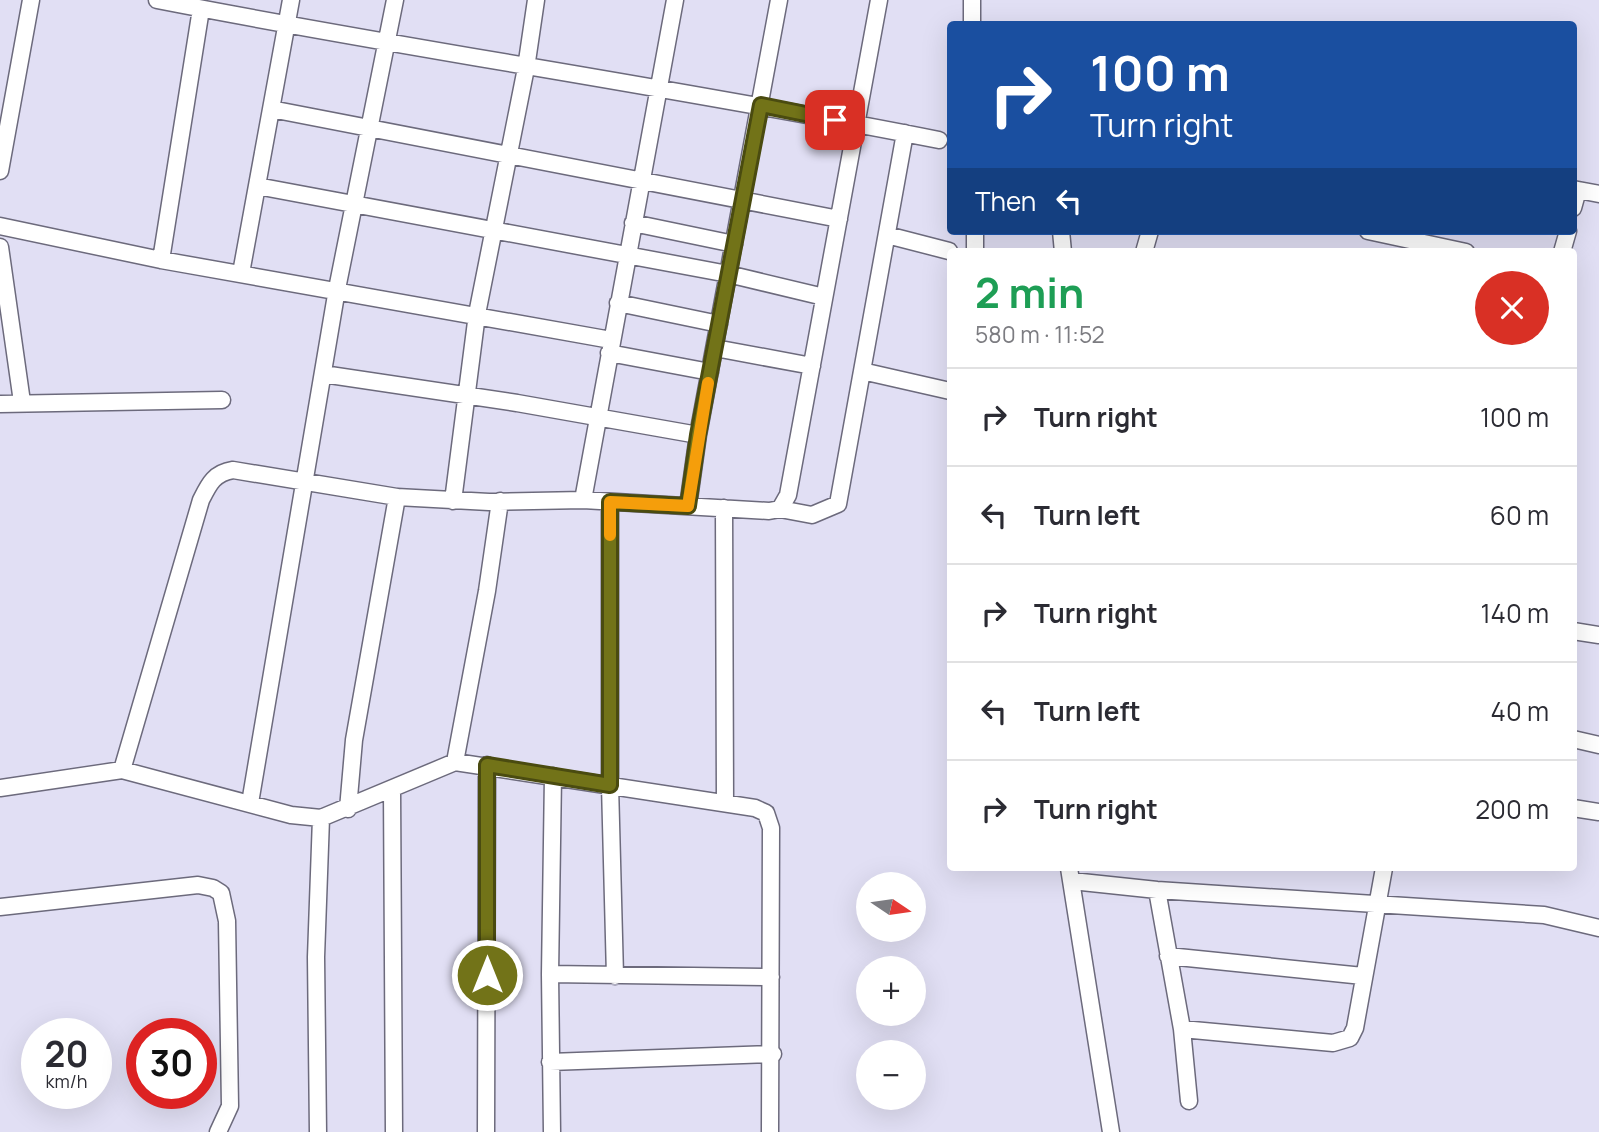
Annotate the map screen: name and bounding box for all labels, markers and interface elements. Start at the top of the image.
text: 100 m [1090,39,1230,106]
icon: right [975,49,1066,140]
pin [805,90,865,150]
icon: arrive [816,101,854,139]
text: Turn right [1090,103,1233,147]
icon: left [1050,182,1088,220]
text: Then [975,183,1036,219]
text: 2 min [975,263,1084,321]
button: close [1475,271,1549,345]
text: 580 m · 11:52 [975,318,1105,350]
icon: right [975,398,1013,436]
text: Turn right [1034,399,1158,435]
text: 100 m [1480,399,1549,435]
icon: left [975,496,1013,534]
text: Turn left [1034,497,1141,533]
text: 60 m [1490,497,1549,533]
icon: right [975,594,1013,632]
text: Turn right [1034,595,1158,631]
text: 140 m [1480,595,1549,631]
icon: left [975,692,1013,730]
text: Turn left [1034,693,1141,729]
text: 40 m [1491,693,1549,729]
icon: right [975,790,1013,828]
text: Turn right [1034,791,1158,827]
text: 200 m [1475,791,1549,827]
north arrow [856,872,926,942]
map controls [856,872,926,1110]
position arrow [450,938,524,1012]
button: + [856,956,926,1026]
speed limit sign: 30 [126,1018,217,1109]
text: 20 [45,1030,88,1078]
button: − [856,1040,926,1110]
text: km/h [46,1069,87,1093]

